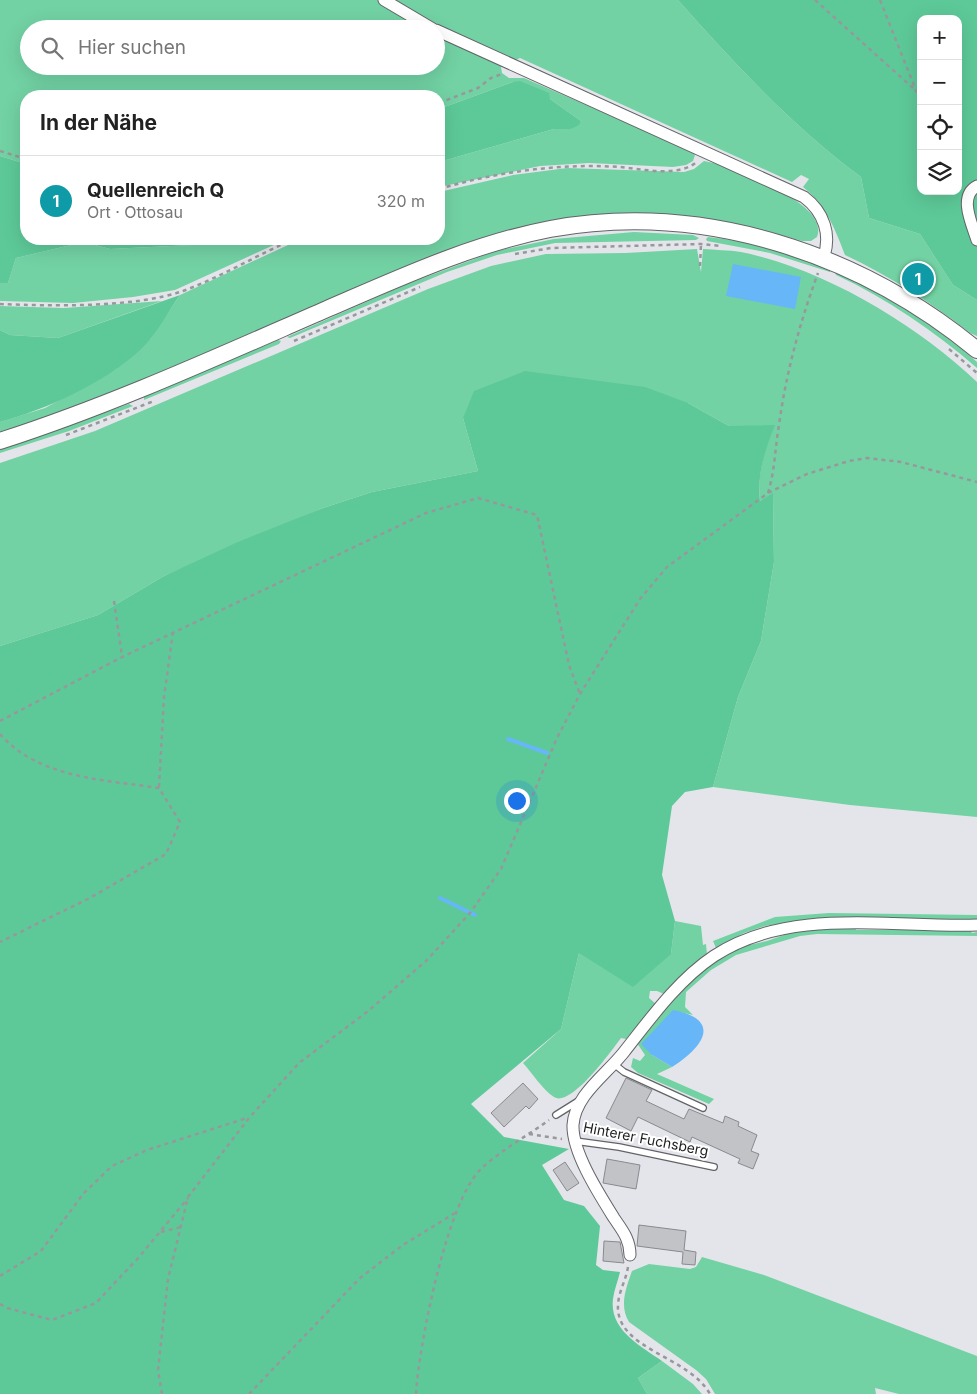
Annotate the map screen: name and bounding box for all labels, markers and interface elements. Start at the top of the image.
map controls [917,15,962,195]
button: + [917,15,962,60]
search box [20,20,445,75]
icon: search [38,34,66,62]
text: Hier suchen [78,36,186,59]
button: − [917,60,962,105]
button: locate [917,105,962,150]
text: In der Nähe [40,110,157,135]
button: layers [917,150,962,195]
text: Quellenreich Q [87,179,224,202]
text: 1 [53,191,59,211]
text: 320 m [377,191,425,211]
text: Ort · Ottosau [87,202,183,222]
pin: 1 [902,260,934,298]
your location [504,788,530,814]
street label: Hinterer Fuchsberg [582,1118,710,1159]

